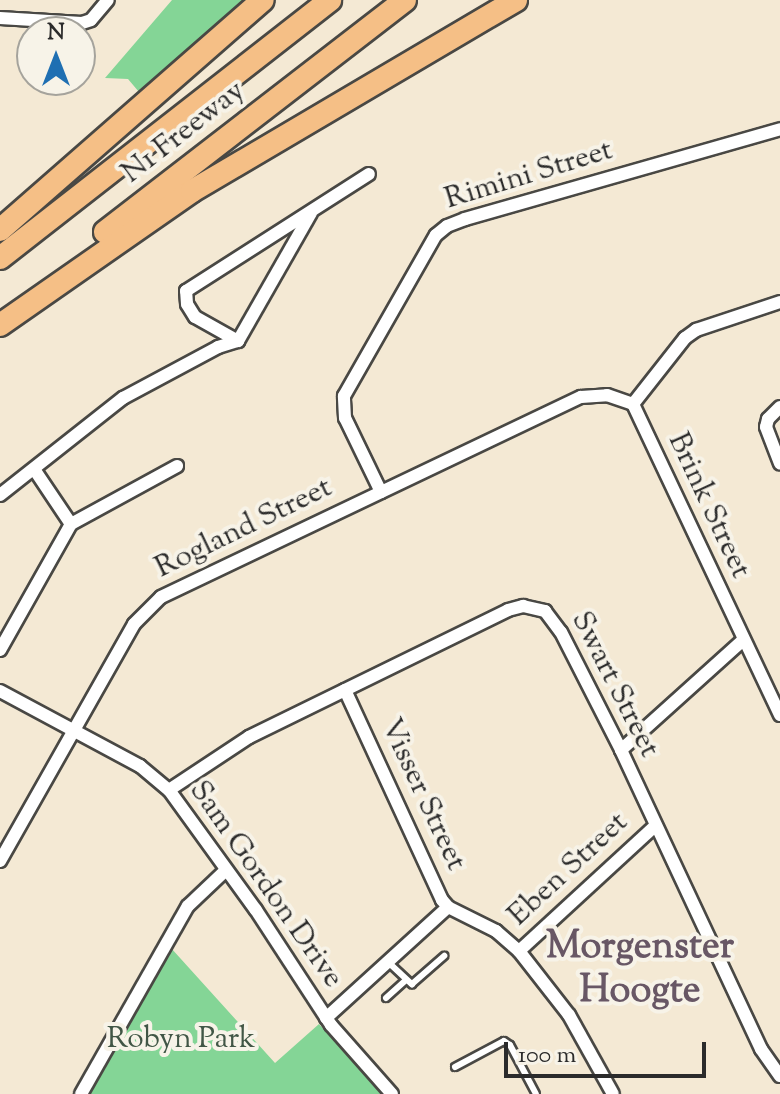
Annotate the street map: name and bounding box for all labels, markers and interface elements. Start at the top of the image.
north arrow [16,16,96,96]
text: N [47,18,65,50]
street label: N1 Freeway [115,74,253,192]
street label: Rimini Street [441,133,617,219]
street label: Brink Street [659,427,757,585]
street label: Rogland Street [150,471,338,587]
street label: Swart Street [562,606,666,764]
street label: Visser Street [371,713,473,877]
street label: Sam Gordon Drive [180,775,350,995]
street label: Eben Street [502,805,636,935]
district label: Morgenster Hoogte [546,926,734,1016]
park label: Robyn Park [107,1022,255,1058]
scale bar [508,1026,710,1076]
text: 100 m [518,1039,576,1073]

